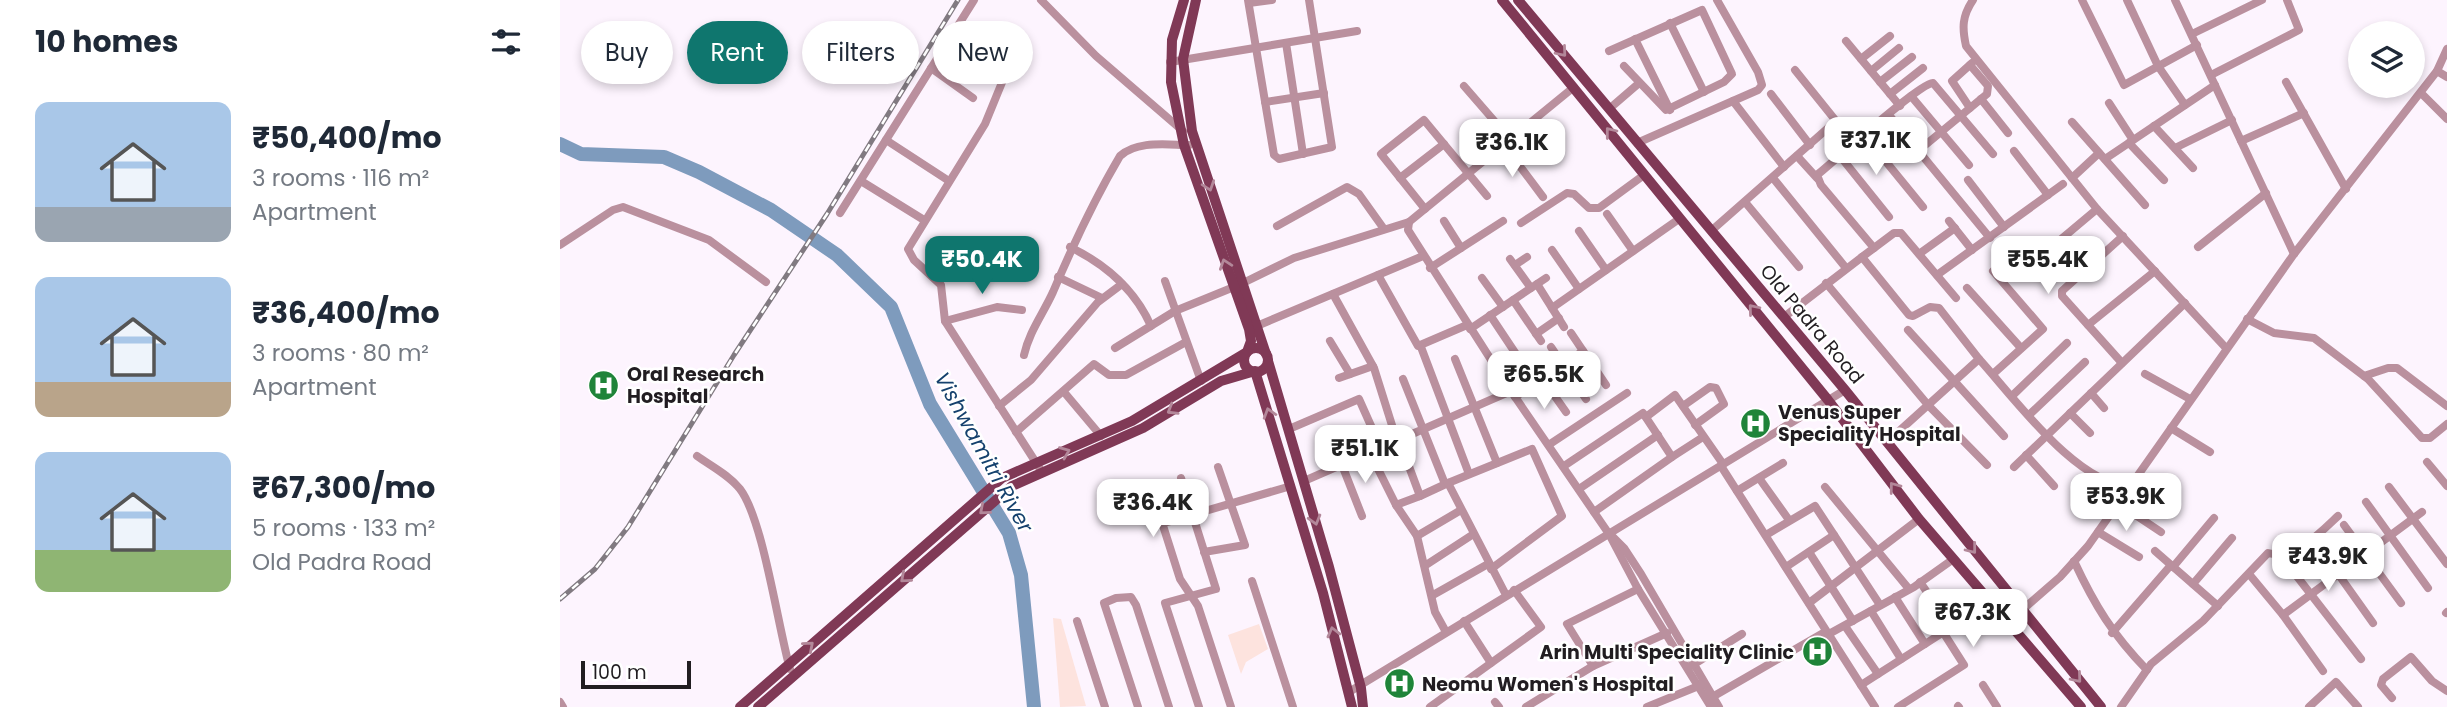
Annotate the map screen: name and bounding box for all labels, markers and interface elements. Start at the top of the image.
text: 10 homes [35,20,179,63]
chip: Buy [581,21,673,84]
chip: Rent [687,21,788,84]
chip: Filters [802,21,919,84]
chip: New [933,21,1033,84]
map controls [2348,21,2425,98]
button: layers [2348,21,2425,98]
icon: filters [487,23,525,61]
one-way arrow [1554,44,1566,57]
text: ₹50,400/mo [252,116,442,159]
pin: ₹37.1K [1819,118,1933,177]
pin: ₹36.1K [1455,120,1569,179]
text: ₹37.1K [1840,124,1912,156]
text: ₹36.1K [1475,126,1549,158]
one-way arrow [1605,127,1618,139]
icon: home [91,130,175,214]
text: 3 rooms · 116 m² [252,162,429,194]
one-way arrow [1201,179,1215,191]
text: Apartment [252,196,377,228]
pin: ₹50.4K [925,236,1039,296]
pin: ₹55.4K [1991,236,2105,296]
text: ₹50.4K [941,243,1023,275]
text: ₹55.4K [2007,243,2089,275]
one-way arrow [1220,258,1234,270]
street label: Old Padra Road [1754,258,1870,390]
text: ₹36,400/mo [252,291,440,334]
one-way arrow [1749,304,1761,317]
icon: home [91,305,175,389]
text: 3 rooms · 80 m² [252,337,429,369]
pin: ₹65.5K [1487,352,1601,411]
text: ₹65.5K [1504,358,1584,390]
place label: Oral Research Hospital [627,361,764,410]
water label: Vishwamitri River [928,366,1041,539]
hospital icon: Oral Research Hospital [587,368,621,402]
text: Apartment [252,371,377,403]
place label: Venus Super Speciality Hospital [1778,399,1961,448]
one-way arrow [1166,402,1179,415]
hospital icon: Venus Super Speciality Hospital [1738,406,1772,440]
one-way arrow [1262,408,1277,420]
pin: ₹51.1K [1308,426,1422,485]
text: ₹51.1K [1331,432,1399,464]
one-way arrow [1058,446,1070,460]
text: ₹67,300/mo [252,466,435,509]
pin: ₹53.9K [2069,474,2183,533]
icon: home [91,480,175,564]
pin: ₹36.4K [1096,480,1210,539]
text: ₹53.9K [2086,480,2166,512]
one-way arrow [1890,482,1903,495]
text: ₹36.4K [1113,486,1193,518]
one-way arrow [979,502,992,514]
text: 5 rooms · 133 m² [252,512,435,544]
one-way arrow [1307,514,1322,526]
pin: ₹43.9K [2271,534,2385,593]
text: ₹43.9K [2288,540,2368,572]
one-way arrow [1963,542,1976,554]
text: Old Padra Road [252,546,432,578]
one-way arrow [900,570,913,583]
pin: ₹67.3K [1916,590,2030,649]
text: ₹67.3K [1934,596,2012,628]
one-way arrow [1327,626,1341,638]
hospital icon: Arin Multi Speciality Clinic [1800,635,1834,669]
place label: Arin Multi Speciality Clinic [1539,639,1794,666]
one-way arrow [801,642,814,654]
scale bar [581,658,691,690]
text: 100 m [592,659,647,686]
hospital icon: Neomu Women's Hospital [1382,667,1416,701]
one-way arrow [2069,669,2081,682]
place label: Neomu Women's Hospital [1422,671,1674,698]

